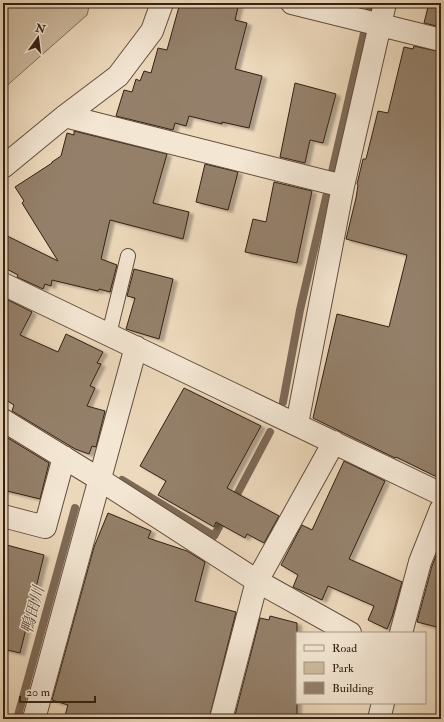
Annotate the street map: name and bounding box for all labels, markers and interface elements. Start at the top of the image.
north arrow [18,18,58,58]
text: N [33,21,48,37]
water label: 鴨田川 [17,582,49,636]
legend [296,632,426,704]
text: Road [332,641,357,656]
text: Park [332,661,354,676]
scale bar [20,678,95,704]
text: Building [332,681,375,696]
text: 20 m [26,685,51,700]

